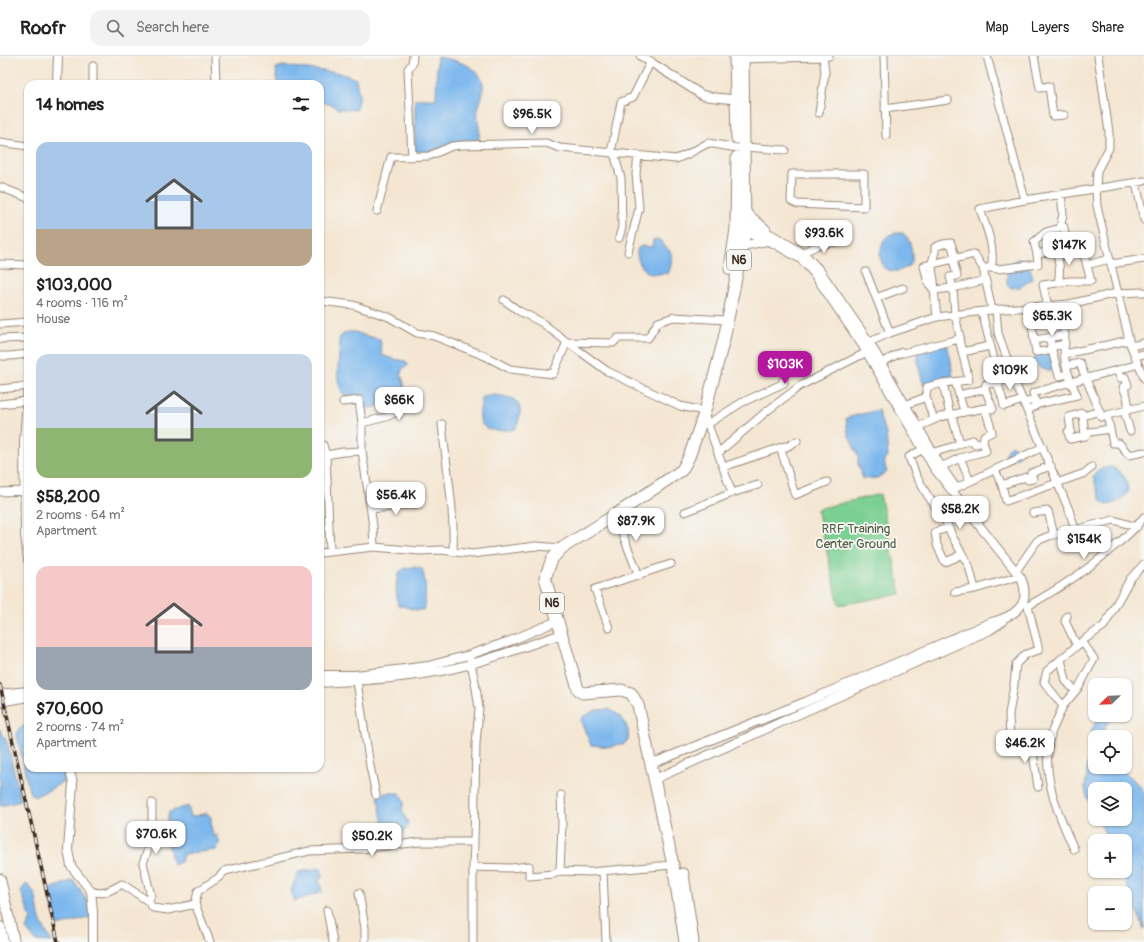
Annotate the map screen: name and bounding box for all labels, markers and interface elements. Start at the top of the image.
search box [90,10,370,46]
text: Roofr [20,16,66,40]
icon: search [104,17,126,39]
text: Search here [136,18,209,37]
text: Map [986,19,1009,36]
text: Layers [1031,19,1069,36]
text: Share [1091,19,1124,36]
icon: filters [290,93,312,115]
text: 14 homes [36,94,104,115]
pin: $96.5K [499,101,565,135]
text: $96.5K [512,106,552,122]
icon: home [138,168,210,240]
pin: $93.6K [791,220,857,254]
text: $93.6K [804,225,844,241]
pin: $147K [1041,232,1097,266]
text: $147K [1052,237,1086,253]
road number: N6 [727,250,751,270]
text: $103,000 [36,274,112,295]
text: 4 rooms · 116 m² [36,295,128,311]
pin: $65.3K [1019,303,1085,337]
text: $65.3K [1032,308,1072,324]
text: House [36,311,70,327]
pin: $103K [757,351,813,385]
text: $103K [767,356,803,372]
pin: $109K [982,357,1038,391]
text: $109K [992,362,1028,378]
icon: home [138,380,210,452]
pin: $66K [375,387,423,421]
text: $66K [384,392,414,408]
pin: $56.4K [363,482,429,516]
text: $58,200 [36,486,100,507]
text: $56.4K [376,487,416,503]
pin: $58.2K [927,496,993,530]
text: $58.2K [941,501,979,517]
text: 2 rooms · 64 m² [36,507,125,523]
pin: $87.9K [603,508,669,542]
text: $87.9K [617,513,655,529]
park label: RRF Training Center Ground [816,521,896,552]
text: Apartment [36,523,97,539]
pin: $154K [1056,526,1112,560]
text: $154K [1067,531,1101,547]
icon: home [138,592,210,664]
road number: N6 [540,593,564,613]
north arrow [1088,678,1132,722]
map controls [1088,678,1132,930]
text: $70,600 [36,698,103,719]
text: 2 rooms · 74 m² [36,719,124,735]
pin: $46.2K [992,730,1058,764]
button: locate [1088,730,1132,774]
text: Apartment [36,735,97,751]
text: $46.2K [1005,735,1045,751]
button: layers [1088,782,1132,826]
pin: $70.6K [123,821,189,855]
pin: $50.2K [339,823,405,857]
text: $70.6K [135,826,177,842]
text: $50.2K [352,828,392,844]
button: + [1088,834,1132,878]
button: − [1088,886,1132,930]

